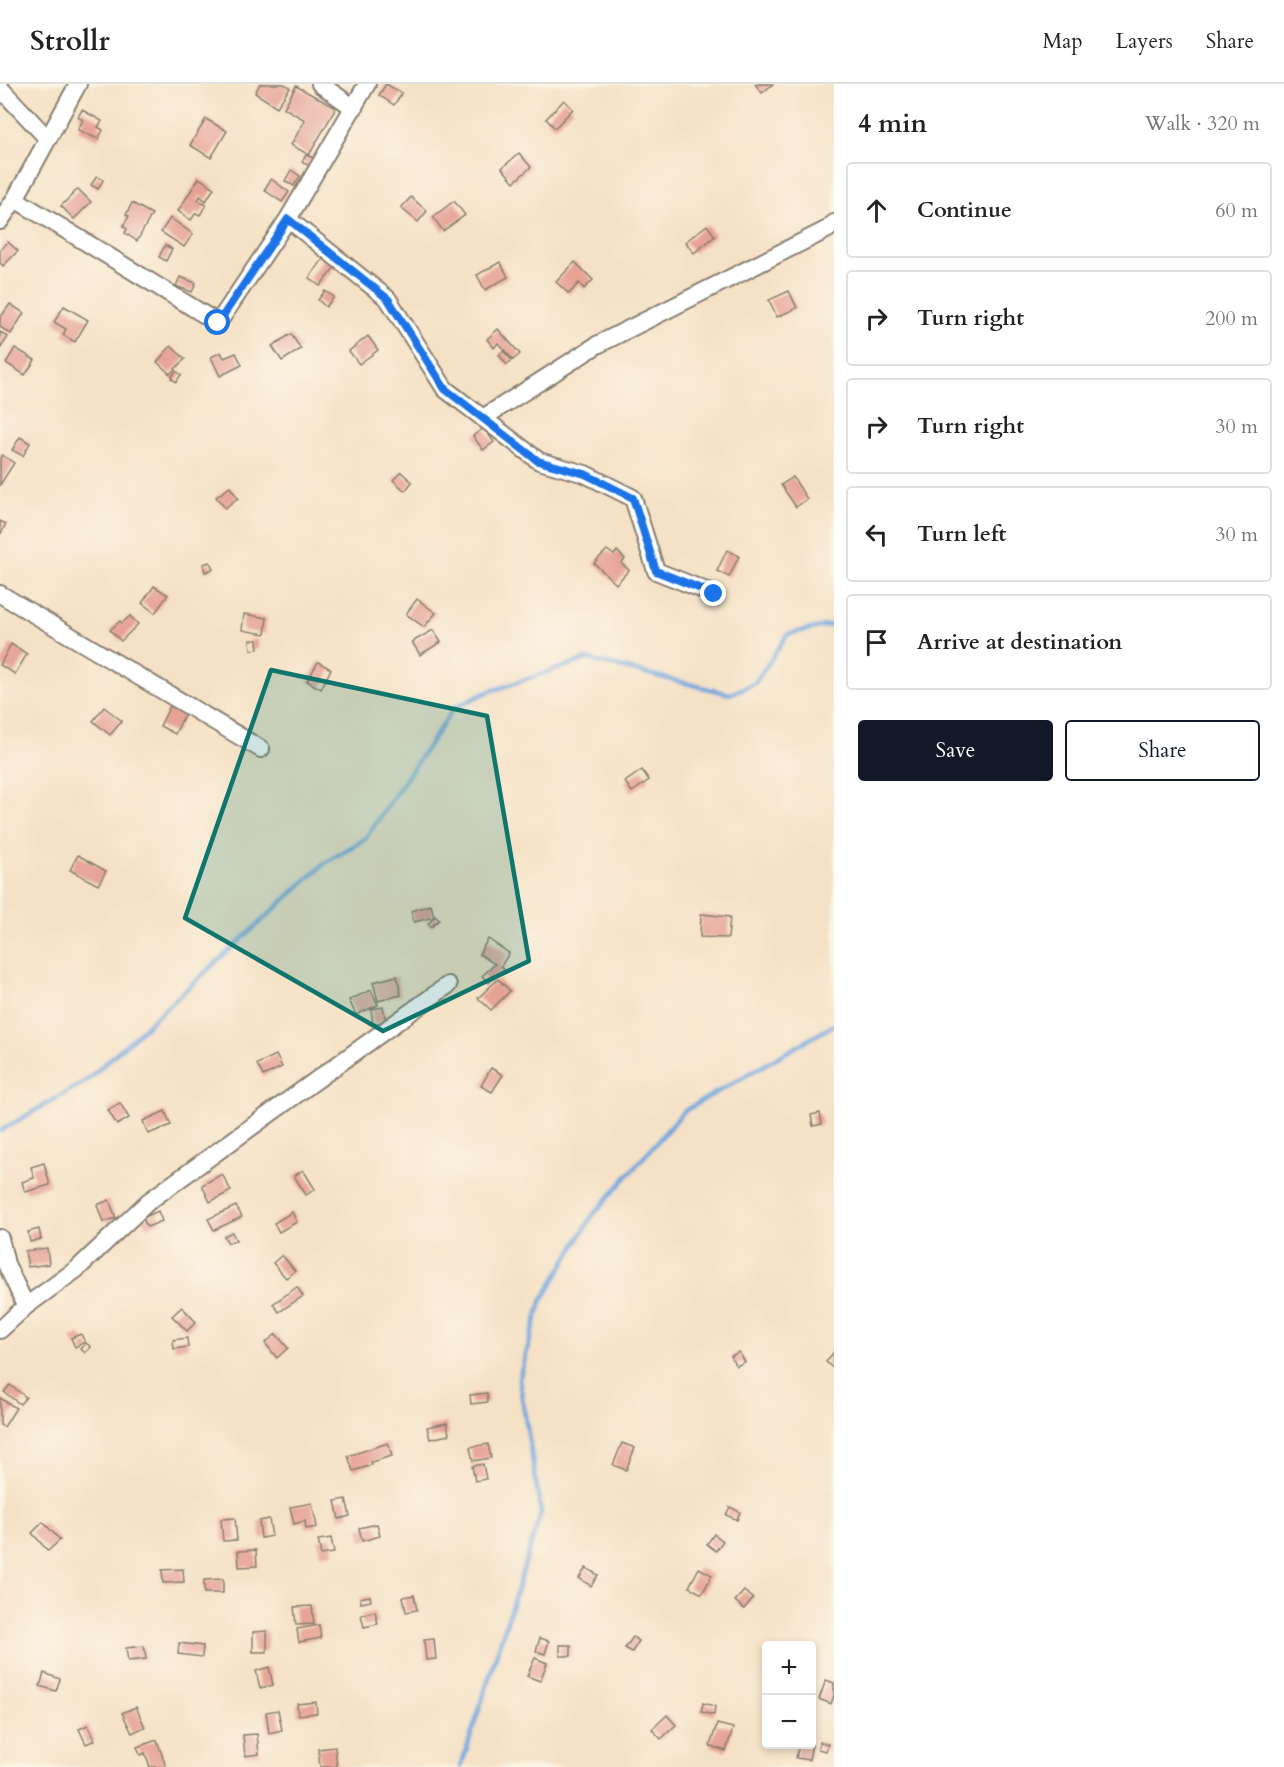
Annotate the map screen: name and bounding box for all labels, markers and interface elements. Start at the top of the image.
text: Strollr [30,22,110,60]
text: Map [1043,27,1083,56]
text: Layers [1116,27,1173,56]
text: Share [1206,27,1254,56]
text: 4 min [858,106,927,141]
text: Walk · 320 m [1145,110,1260,137]
icon: ahead [860,194,893,227]
text: Continue [917,195,1012,225]
text: 60 m [1215,197,1258,224]
icon: right [860,302,893,335]
text: Turn right [917,303,1024,333]
text: 200 m [1205,305,1258,332]
route start [204,309,230,335]
icon: right [860,410,893,443]
text: Turn right [917,411,1024,441]
text: 30 m [1215,413,1258,440]
icon: left [860,518,893,551]
text: Turn left [917,519,1006,549]
text: 30 m [1215,521,1258,548]
route end [700,580,726,606]
icon: arrive [860,626,893,659]
text: Arrive at destination [917,627,1122,657]
button: Save [858,720,1053,781]
button: Share [1065,720,1260,781]
map controls [762,1641,816,1749]
button: + [762,1641,816,1695]
button: − [762,1695,816,1749]

